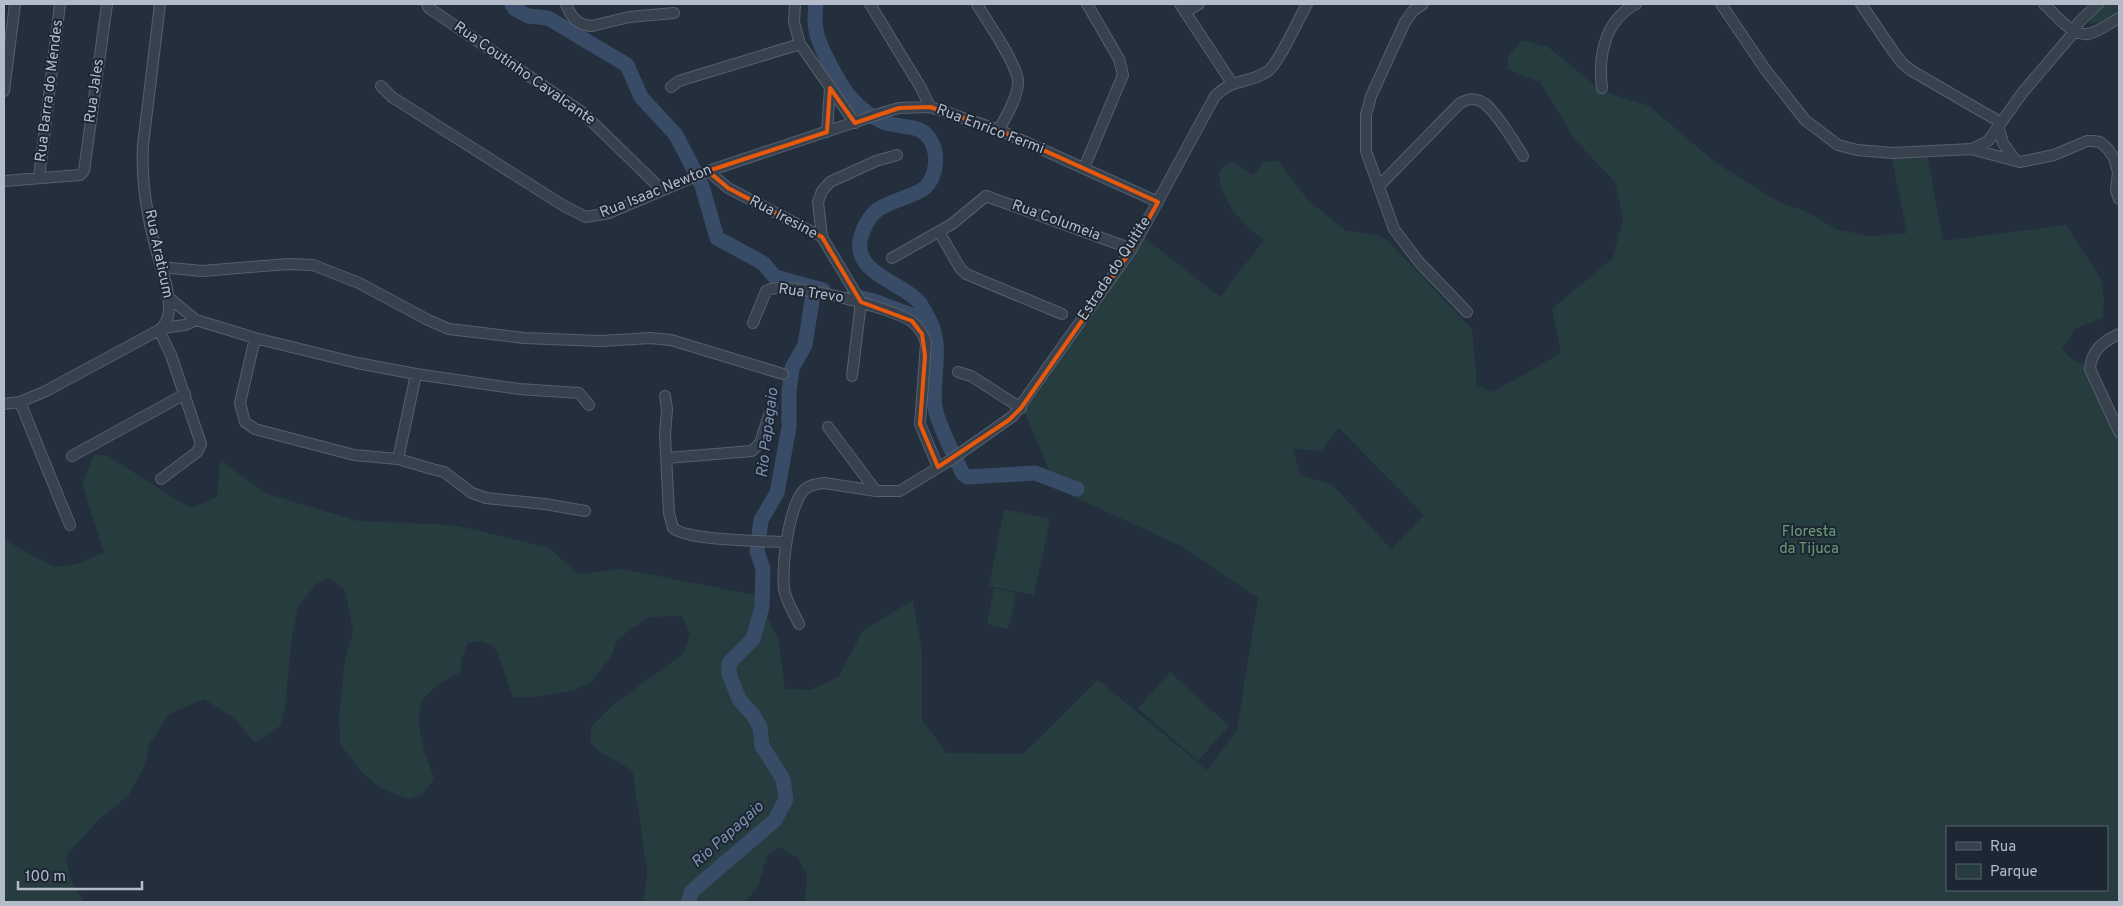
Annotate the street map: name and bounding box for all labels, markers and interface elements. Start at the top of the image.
street label: Rua Coutinho Cavalcante [450,18,598,130]
street label: Rua Barra do Mendes [32,19,68,163]
street label: Rua Jales [81,58,109,124]
street label: Rua Enrico Fermi [933,101,1047,159]
street label: Rua Isaac Newton [597,161,715,223]
street label: Rua Iresine [745,192,821,244]
street label: Rua Columeia [1009,196,1103,246]
street label: Rua Araticum [139,208,177,300]
street label: Estrada do Quitite [1074,213,1156,325]
street label: Rua Trevo [777,280,845,308]
water label: Rio Papagaio [753,386,783,479]
park label: Floresta da Tijuca [1779,523,1839,559]
water label: Rio Papagaio [688,797,769,873]
legend [1946,826,2108,891]
text: Rua [1990,838,2016,857]
scale bar [18,858,141,890]
text: Parque [1990,863,2038,882]
text: 100 m [25,868,66,887]

